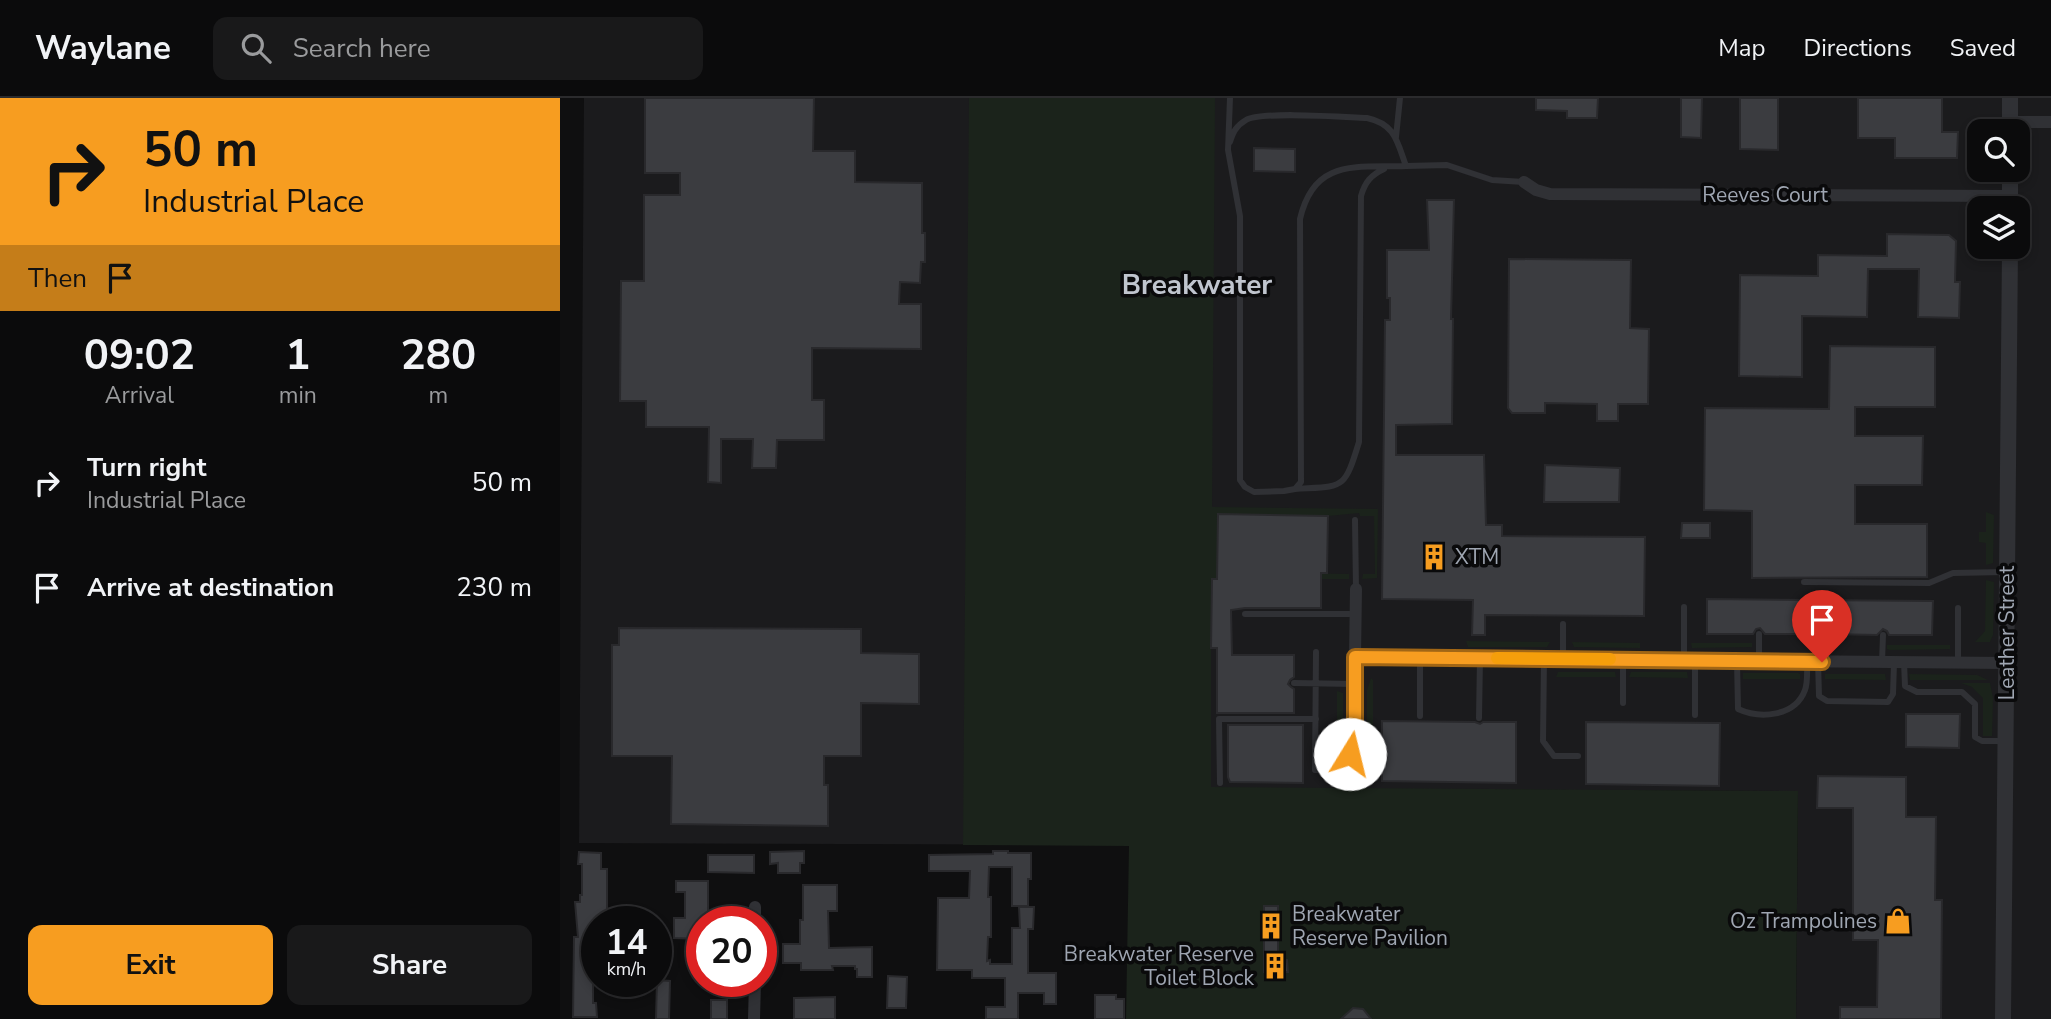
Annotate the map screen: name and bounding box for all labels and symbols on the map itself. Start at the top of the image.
street label: Reeves Court [1702,181,1828,209]
district label: Breakwater [1122,266,1272,304]
building icon: XTM [1419,542,1449,572]
place label: XTM [1455,543,1499,571]
street label: Leather Street [1993,565,2021,700]
pin [1792,590,1852,662]
position arrow [1313,717,1387,791]
place label: Breakwater Reserve Pavilion [1292,900,1448,952]
speed limit sign: 20 [686,906,777,997]
shop icon: Oz Trampolines [1883,906,1913,936]
place label: Oz Trampolines [1730,907,1877,935]
building icon: Breakwater Reserve Pavilion [1256,911,1286,941]
place label: Breakwater Reserve Toilet Block [1064,940,1254,992]
building icon: Breakwater Reserve Toilet Block [1260,951,1290,981]

